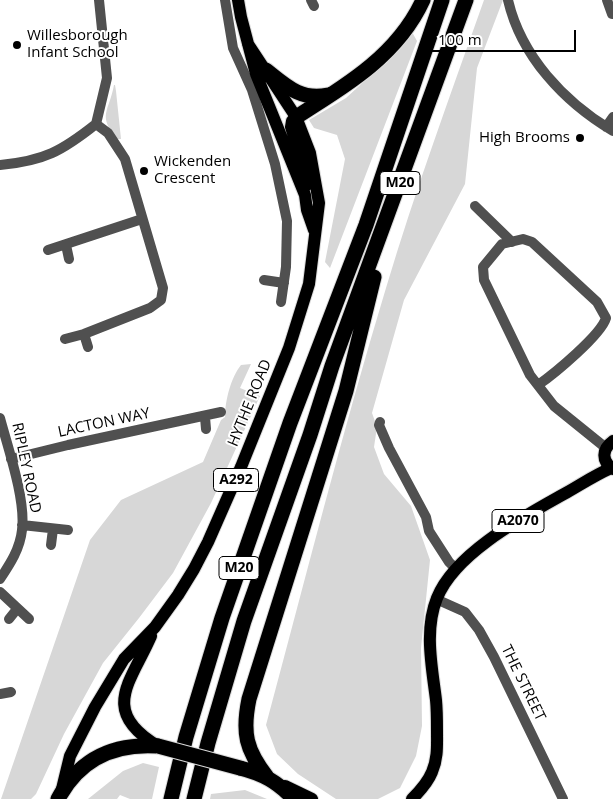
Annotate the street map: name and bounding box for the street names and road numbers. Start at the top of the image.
road number: M20 [380,172,420,194]
street label: HYTHE ROAD [224,357,276,449]
street label: LACTON WAY [56,404,152,442]
street label: RIPLEY ROAD [8,421,44,515]
road number: A292 [214,468,258,492]
road number: A2070 [492,510,544,532]
road number: M20 [219,556,259,580]
street label: THE STREET [497,642,549,724]

